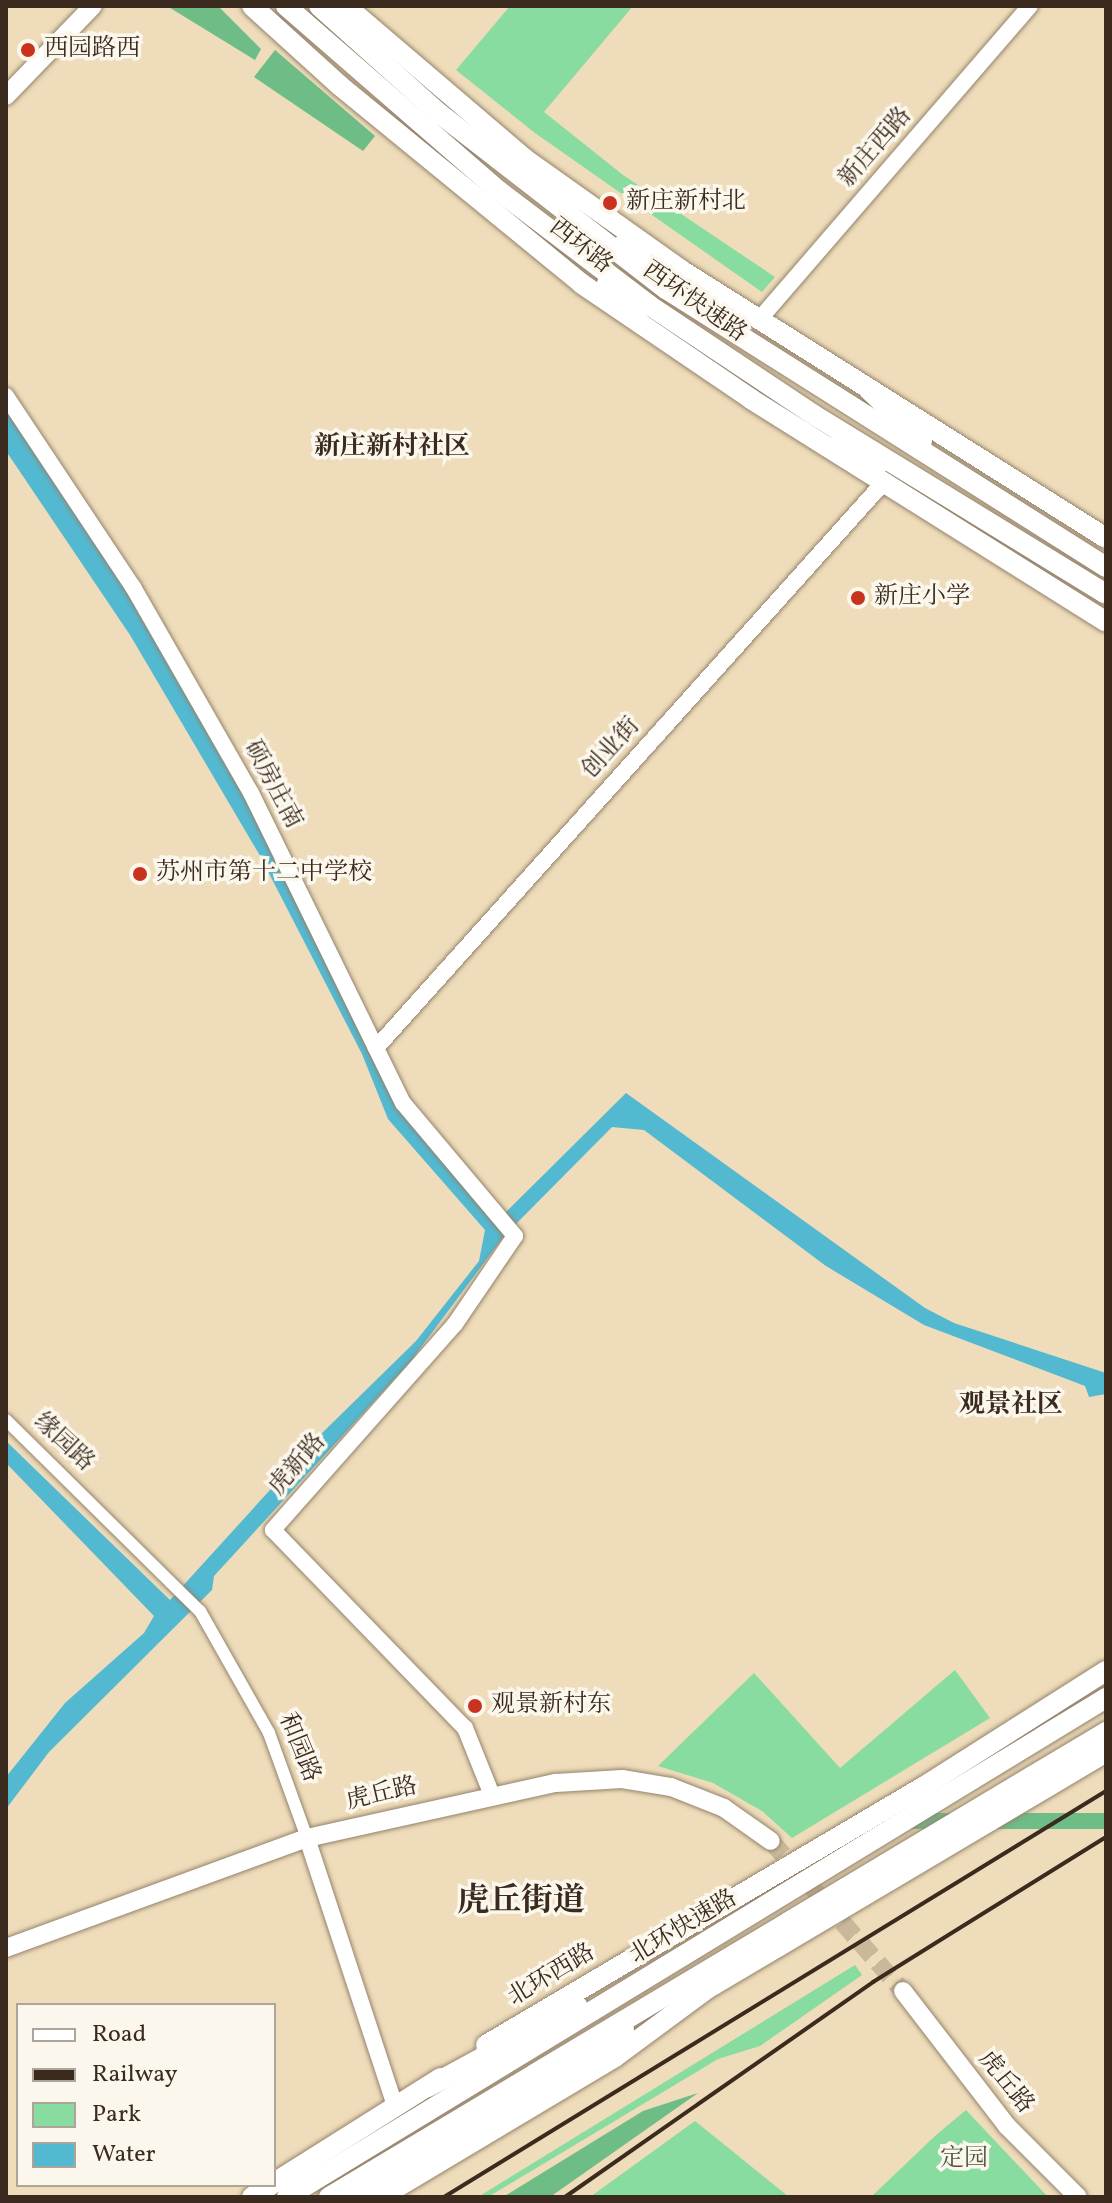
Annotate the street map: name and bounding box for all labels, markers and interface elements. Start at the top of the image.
place label: 西园路西 [44,36,140,64]
marker: 西园路西 [19,41,37,59]
street label: 新庄西路 [834,102,918,194]
place label: 新庄新村北 [626,189,746,217]
marker: 新庄新村北 [601,194,619,212]
street label: 西环路 [543,213,617,281]
street label: 西环快速路 [637,257,751,349]
district label: 新庄新村社区 [314,432,470,464]
place label: 新庄小学 [874,584,970,612]
marker: 新庄小学 [849,589,867,607]
street label: 创业街 [577,713,647,785]
street label: 硕房庄南 [237,736,307,834]
place label: 苏州市第十二中学校 [156,860,372,888]
marker: 苏州市第十二中学校 [131,865,149,883]
district label: 观景社区 [959,1390,1063,1422]
street label: 缘园路 [27,1408,99,1478]
street label: 虎新路 [264,1428,332,1502]
place label: 观景新村东 [491,1692,611,1720]
marker: 观景新村东 [466,1697,484,1715]
street label: 和园路 [271,1709,325,1787]
street label: 虎丘路 [344,1773,420,1817]
district label: 虎丘街道 [457,1883,585,1921]
street label: 北环快速路 [625,1885,743,1971]
street label: 北环西路 [503,1939,601,2013]
legend [16,2003,276,2187]
text: Road [92,2018,146,2052]
street label: 虎丘路 [971,2046,1039,2120]
text: Railway [92,2058,178,2092]
text: Park [92,2098,141,2132]
text: Water [92,2138,156,2172]
park label: 定园 [940,2146,988,2174]

